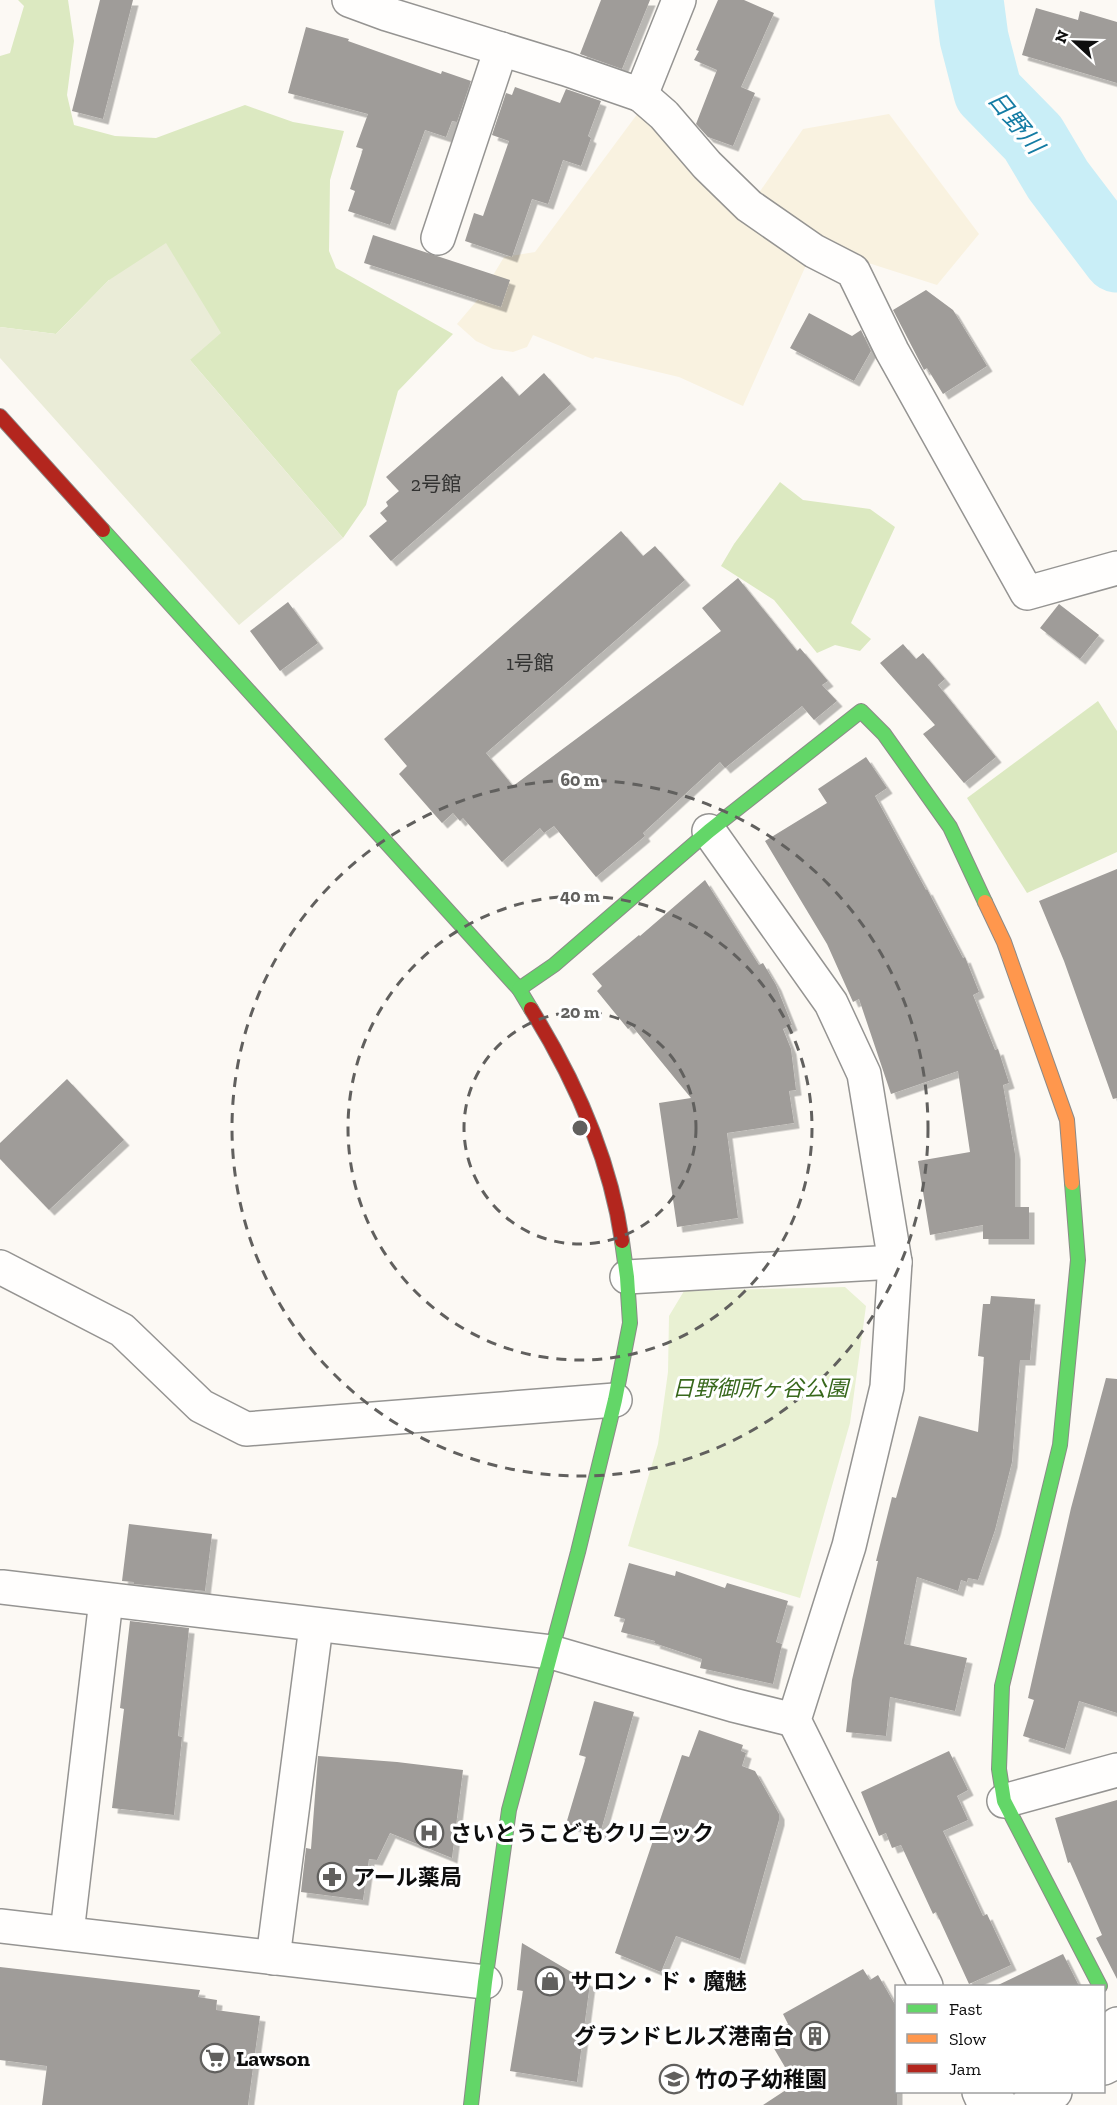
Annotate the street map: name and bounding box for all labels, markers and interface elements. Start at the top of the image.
north arrow [1045,12,1105,72]
text: N [1050,27,1073,46]
water label: 日野川 [982,85,1052,161]
house number: 2号館 [411,472,461,496]
house number: 1号館 [506,651,554,675]
text: 60 m [560,769,600,791]
text: 40 m [560,885,600,907]
text: 20 m [560,1001,600,1023]
centre of rings [570,1118,590,1138]
park label: 日野御所ヶ谷公園 [672,1375,851,1402]
hospital icon: さいとうこどもクリニック [413,1817,445,1849]
place label: さいとうこどもクリニック [450,1820,714,1847]
pharmacy icon: アール薬局 [316,1861,348,1893]
place label: アール薬局 [353,1864,462,1891]
shop icon: サロン・ド・魔魅 [534,1965,566,1997]
place label: サロン・ド・魔魅 [571,1968,747,1995]
legend [895,1985,1105,2093]
text: Fast [949,1998,982,2020]
building icon: グランドヒルズ港南台 [799,2020,831,2052]
place label: グランドヒルズ港南台 [574,2023,794,2050]
text: Slow [949,2028,986,2050]
supermarket icon: Lawson [199,2042,231,2074]
place label: Lawson [236,2045,310,2072]
text: Jam [949,2058,981,2080]
school or university icon: 竹の子幼稚園 [658,2063,690,2095]
place label: 竹の子幼稚園 [695,2066,827,2093]

